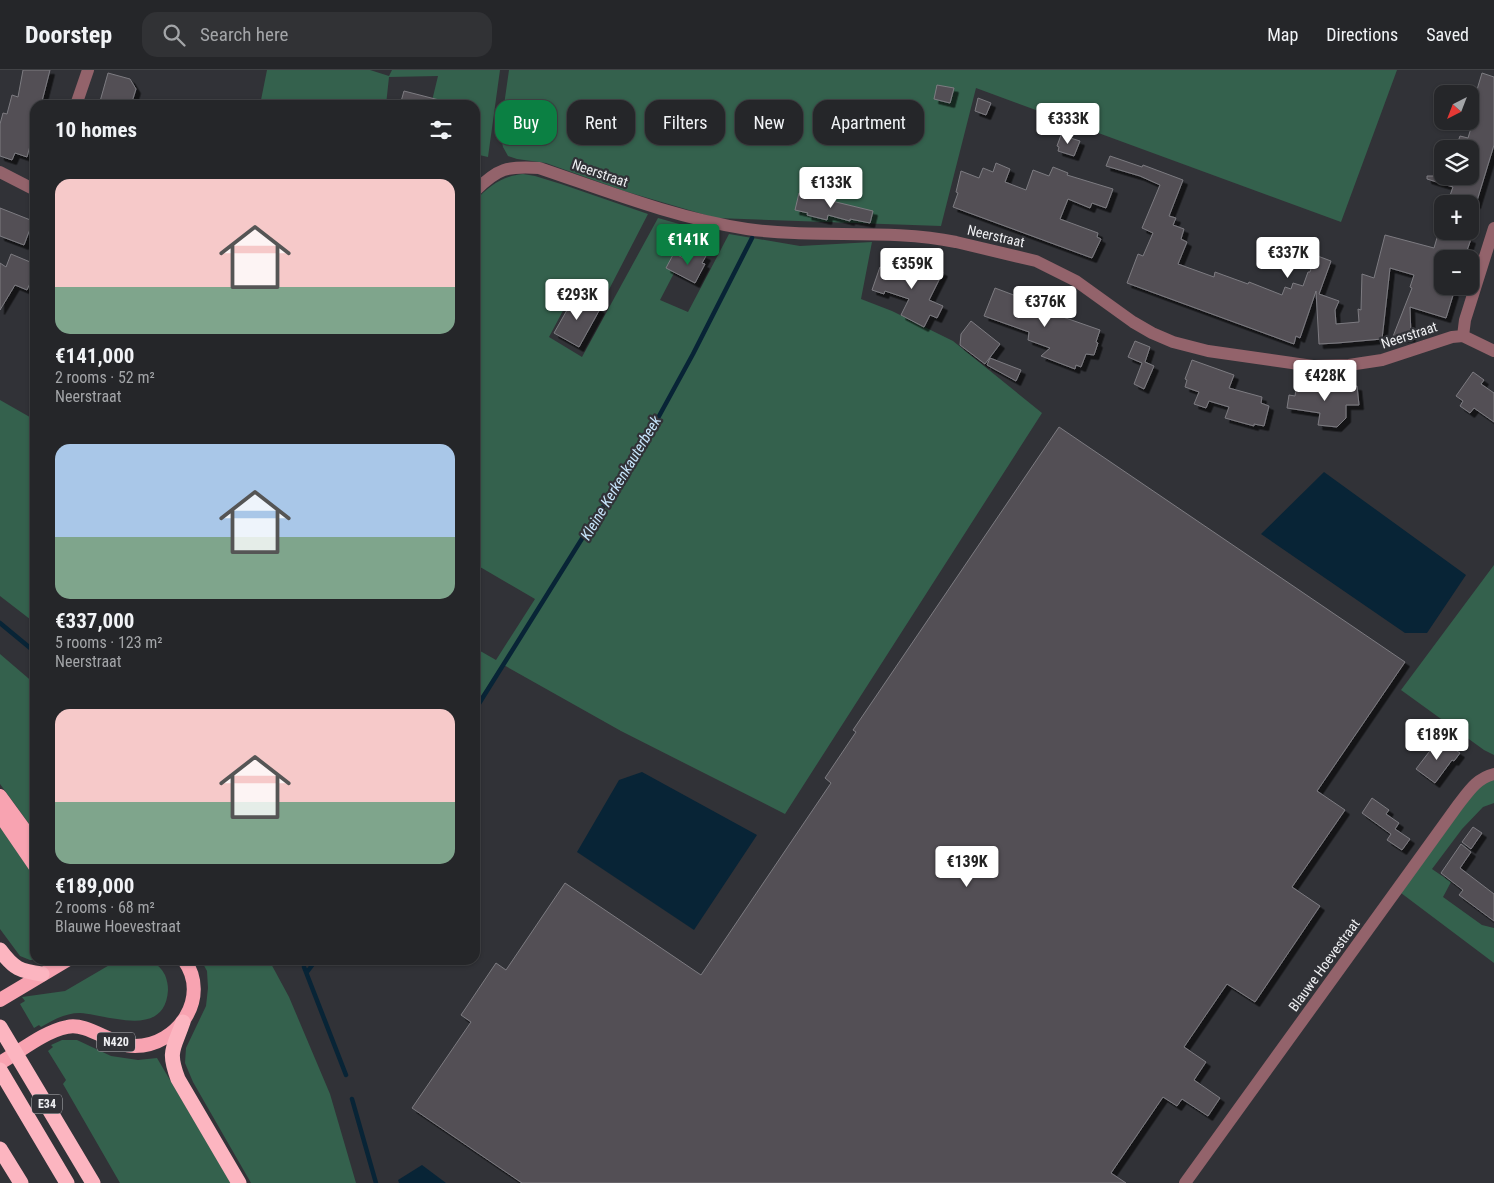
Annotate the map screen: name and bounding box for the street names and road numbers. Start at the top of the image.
street label: Neerstraat [570,156,630,190]
street label: Neerstraat [966,222,1026,250]
street label: Neerstraat [1379,318,1439,352]
street label: Blauwe Hoevestraat [1285,916,1363,1014]
road number: N420 [97,1032,135,1052]
road number: E34 [32,1094,62,1114]

